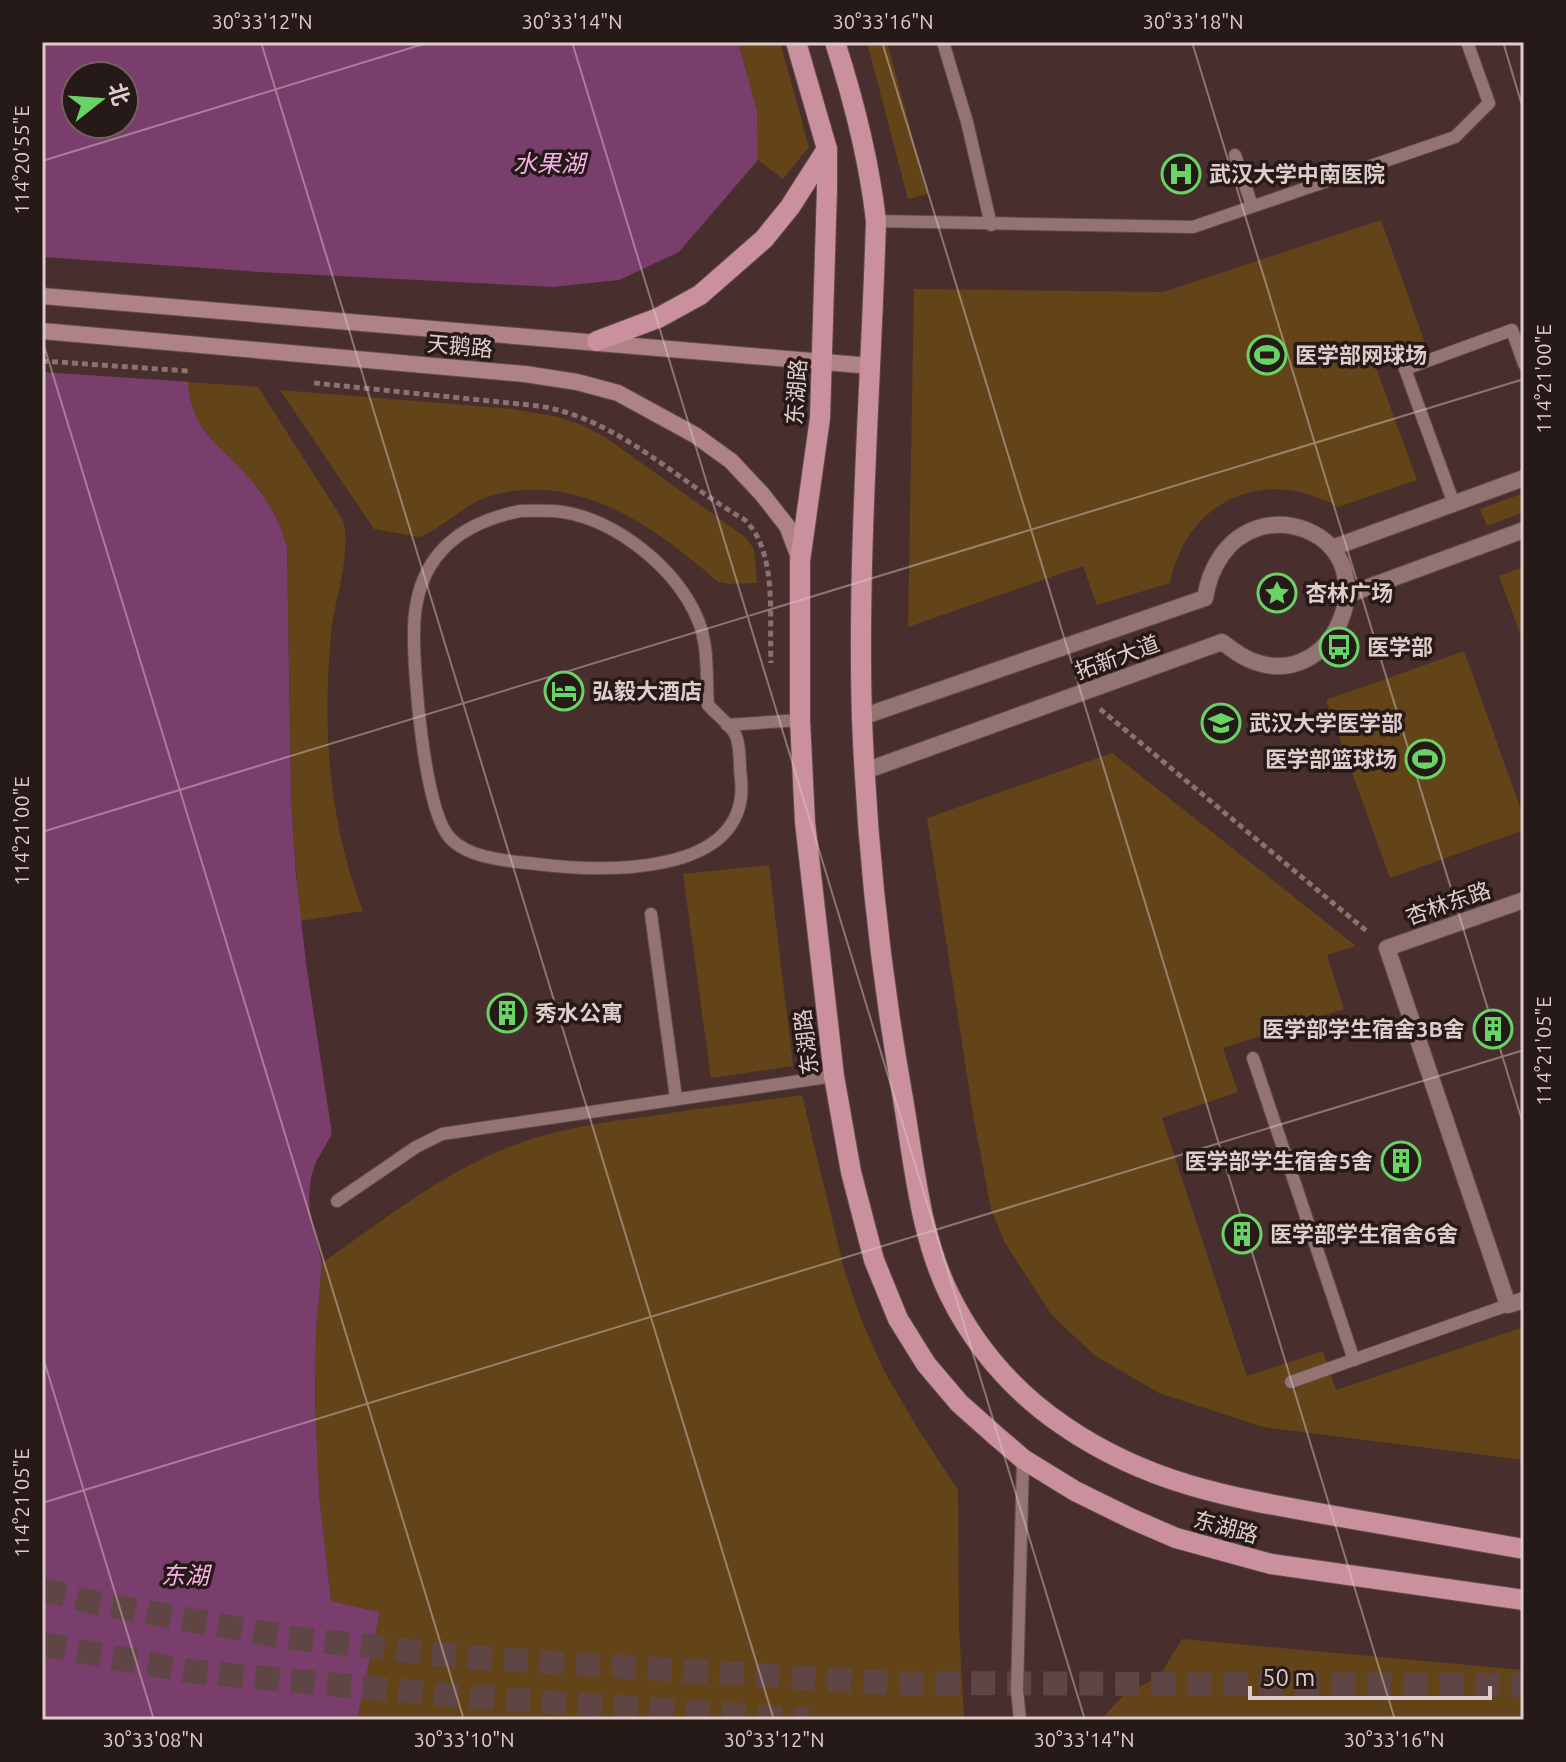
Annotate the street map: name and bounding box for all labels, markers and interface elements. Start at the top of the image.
text: 30°33'12"N [211,10,313,33]
text: 30°33'14"N [521,10,623,33]
text: 30°33'16"N [832,10,934,33]
text: 30°33'18"N [1142,10,1244,33]
north arrow [60,60,140,140]
text: 北 [104,80,135,108]
text: 114°20'55"E [10,105,33,215]
water label: 水果湖 [513,150,589,177]
hospital icon: 武汉大学中南医院 [1160,153,1202,195]
place label: 武汉大学中南医院 [1209,161,1385,186]
text: 114°21'00"E [1532,324,1555,434]
street label: 天鹅路 [426,330,494,361]
sports icon: 医学部网球场 [1246,334,1288,376]
place label: 医学部网球场 [1295,342,1427,367]
street label: 东湖路 [781,358,810,426]
place icon: 杏林广场 [1256,572,1298,614]
place label: 杏林广场 [1305,580,1393,605]
bus stop icon: 医学部 [1318,626,1360,668]
street label: 拓新大道 [1071,630,1162,683]
place label: 医学部 [1367,634,1433,659]
hotel icon: 弘毅大酒店 [543,670,585,712]
place label: 弘毅大酒店 [592,678,702,703]
school or university icon: 武汉大学医学部 [1200,702,1242,744]
place label: 武汉大学医学部 [1249,710,1403,735]
sports icon: 医学部篮球场 [1404,738,1446,780]
place label: 医学部篮球场 [1265,746,1397,771]
text: 114°21'00"E [10,776,33,886]
street label: 杏林东路 [1402,876,1494,929]
building icon: 秀水公寓 [486,992,528,1034]
text: 114°21'05"E [1532,996,1555,1106]
place label: 秀水公寓 [535,1000,623,1025]
street label: 东湖路 [789,1008,822,1076]
building icon: 医学部学生宿舍3B舍 [1472,1008,1514,1050]
place label: 医学部学生宿舍3B舍 [1262,1016,1465,1041]
building icon: 医学部学生宿舍5舍 [1380,1140,1422,1182]
place label: 医学部学生宿舍5舍 [1185,1148,1373,1173]
building icon: 医学部学生宿舍6舍 [1221,1213,1263,1255]
place label: 医学部学生宿舍6舍 [1270,1221,1458,1246]
text: 114°21'05"E [10,1448,33,1558]
street label: 东湖路 [1191,1506,1261,1547]
water label: 东湖 [161,1562,213,1589]
scale bar [1250,1650,1490,1700]
text: 50 m [1262,1664,1315,1691]
text: 30°33'08"N [102,1728,204,1751]
text: 30°33'10"N [413,1728,515,1751]
text: 30°33'12"N [723,1728,825,1751]
text: 30°33'14"N [1033,1728,1135,1751]
text: 30°33'16"N [1343,1728,1445,1751]

